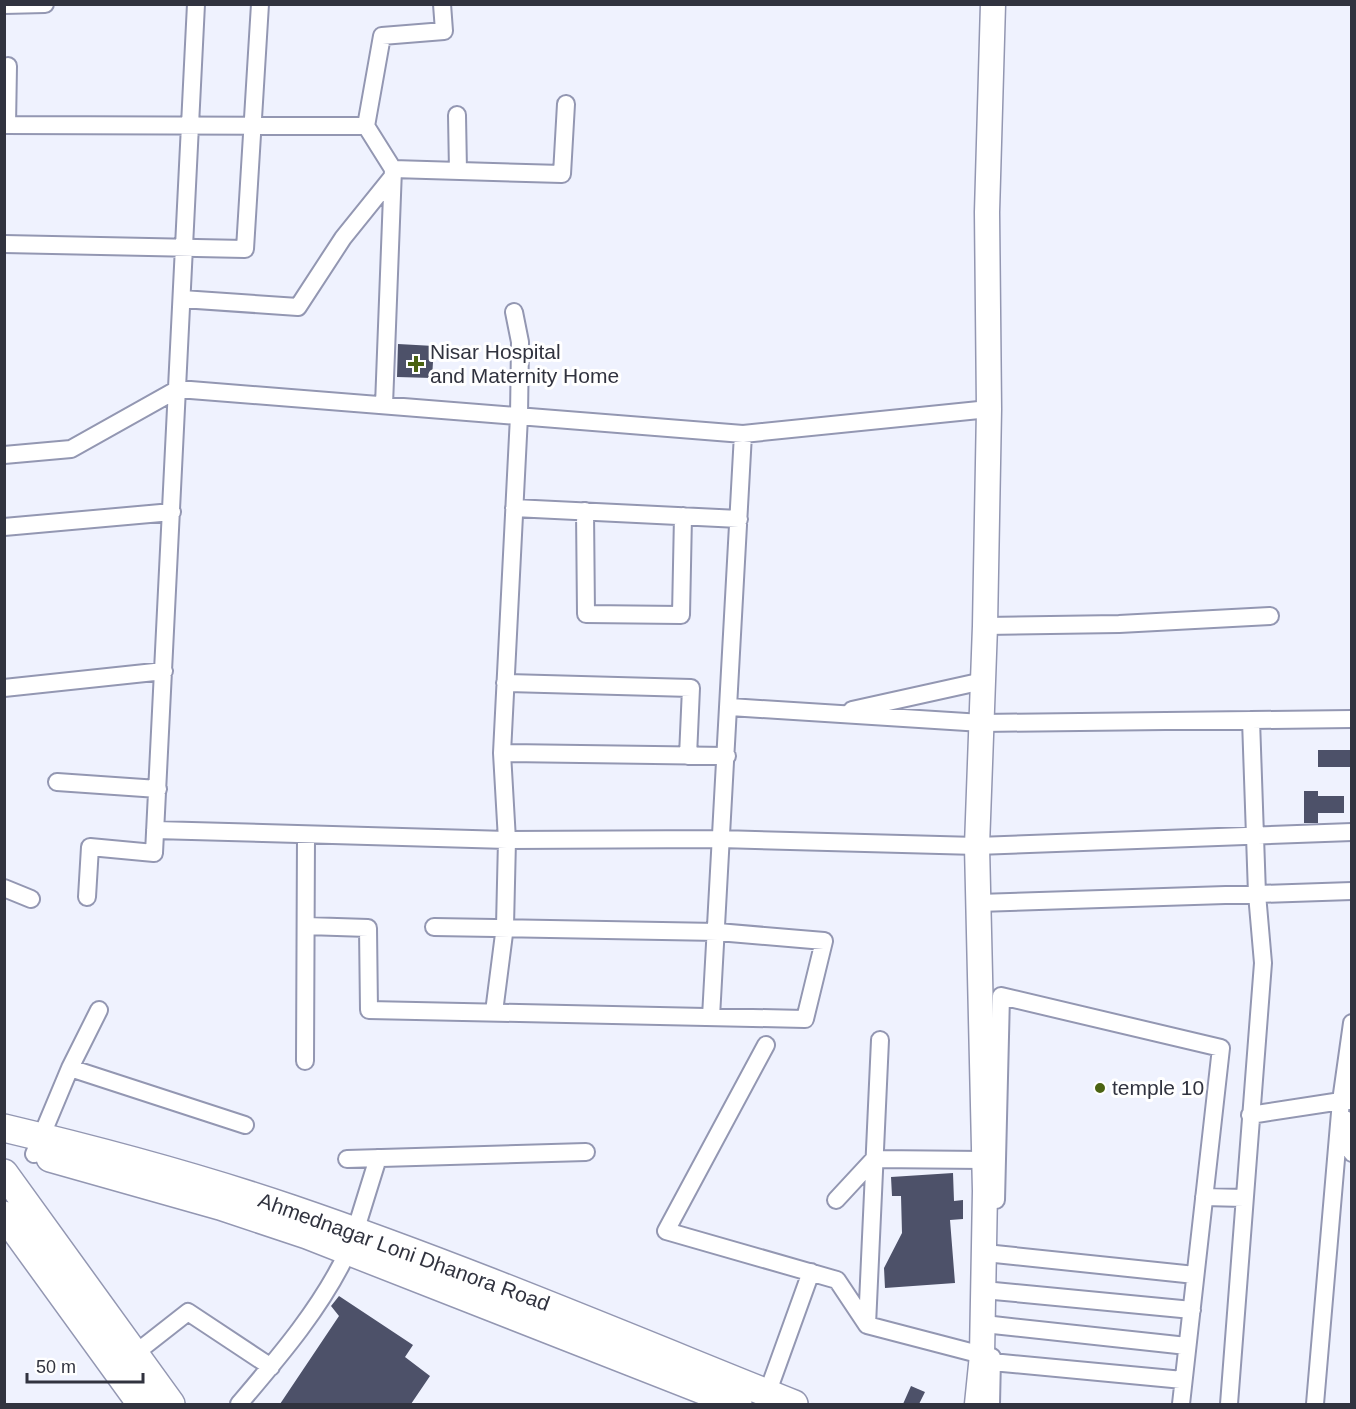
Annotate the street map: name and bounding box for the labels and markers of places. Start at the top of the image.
place label: Nisar Hospital and Maternity Home [430,340,619,387]
marker: Nisar Hospital and Maternity Home [407,355,425,373]
place label: temple 10 [1112,1076,1204,1099]
marker: temple 10 [1093,1081,1107,1095]

